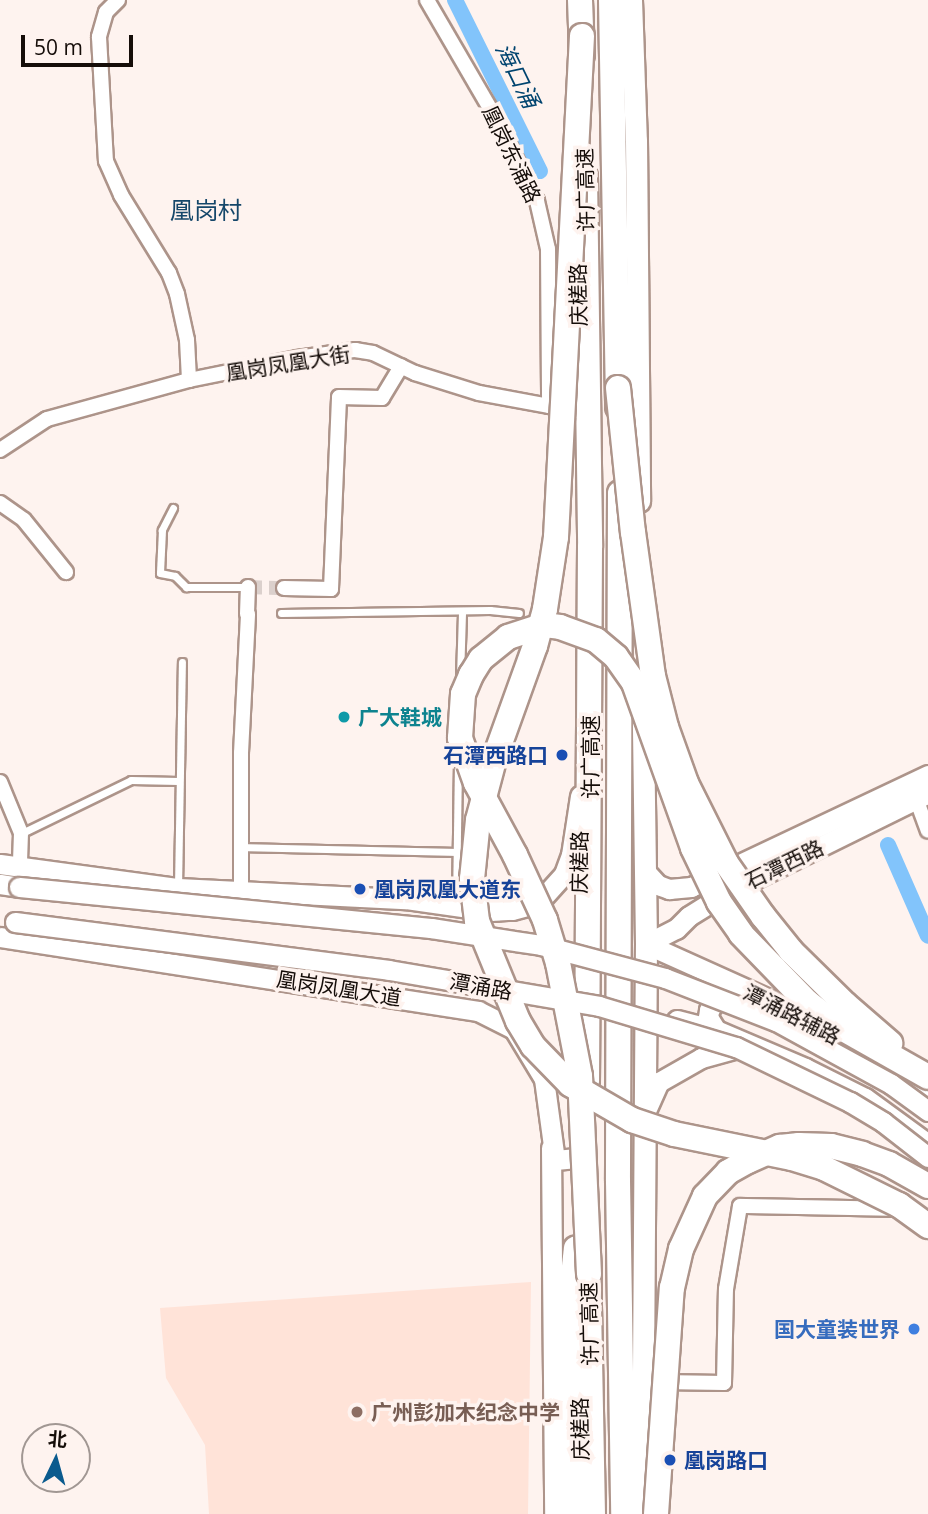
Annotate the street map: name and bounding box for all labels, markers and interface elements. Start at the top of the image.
scale bar [24,21,136,65]
text: 50 m [34,33,83,61]
water label: 海口涌 [490,38,546,112]
street label: 凰岗东涌路 [478,101,546,207]
street label: 许广高速 [572,148,598,232]
district label: 凰岗村 [170,196,242,224]
street label: 庆槎路 [565,263,591,327]
street label: 凰岗凤凰大街 [224,341,352,385]
place label: 广大鞋城 [358,704,442,730]
marker: 广大鞋城 [336,709,352,725]
street label: 许广高速 [577,715,603,799]
place label: 石潭西路口 [443,742,548,768]
marker: 石潭西路口 [554,747,570,763]
street label: 庆槎路 [566,830,592,894]
street label: 石潭西路 [741,834,827,894]
place label: 凰岗凤凰大道东 [374,876,521,902]
marker: 凰岗凤凰大道东 [352,881,368,897]
street label: 凰岗凤凰大道 [275,966,403,1010]
street label: 潭涌路 [448,968,514,1004]
street label: 潭涌路辅路 [740,979,844,1049]
street label: 许广高速 [576,1282,602,1366]
place label: 国大童装世界 [774,1316,900,1342]
marker: 国大童装世界 [906,1321,922,1337]
street label: 庆槎路 [567,1397,593,1461]
place label: 广州彭加木纪念中学 [371,1399,560,1425]
marker: 广州彭加木纪念中学 [349,1404,365,1420]
north arrow [21,1423,91,1493]
text: 北 [47,1425,68,1453]
place label: 凰岗路口 [684,1447,768,1473]
marker: 凰岗路口 [662,1452,678,1468]

